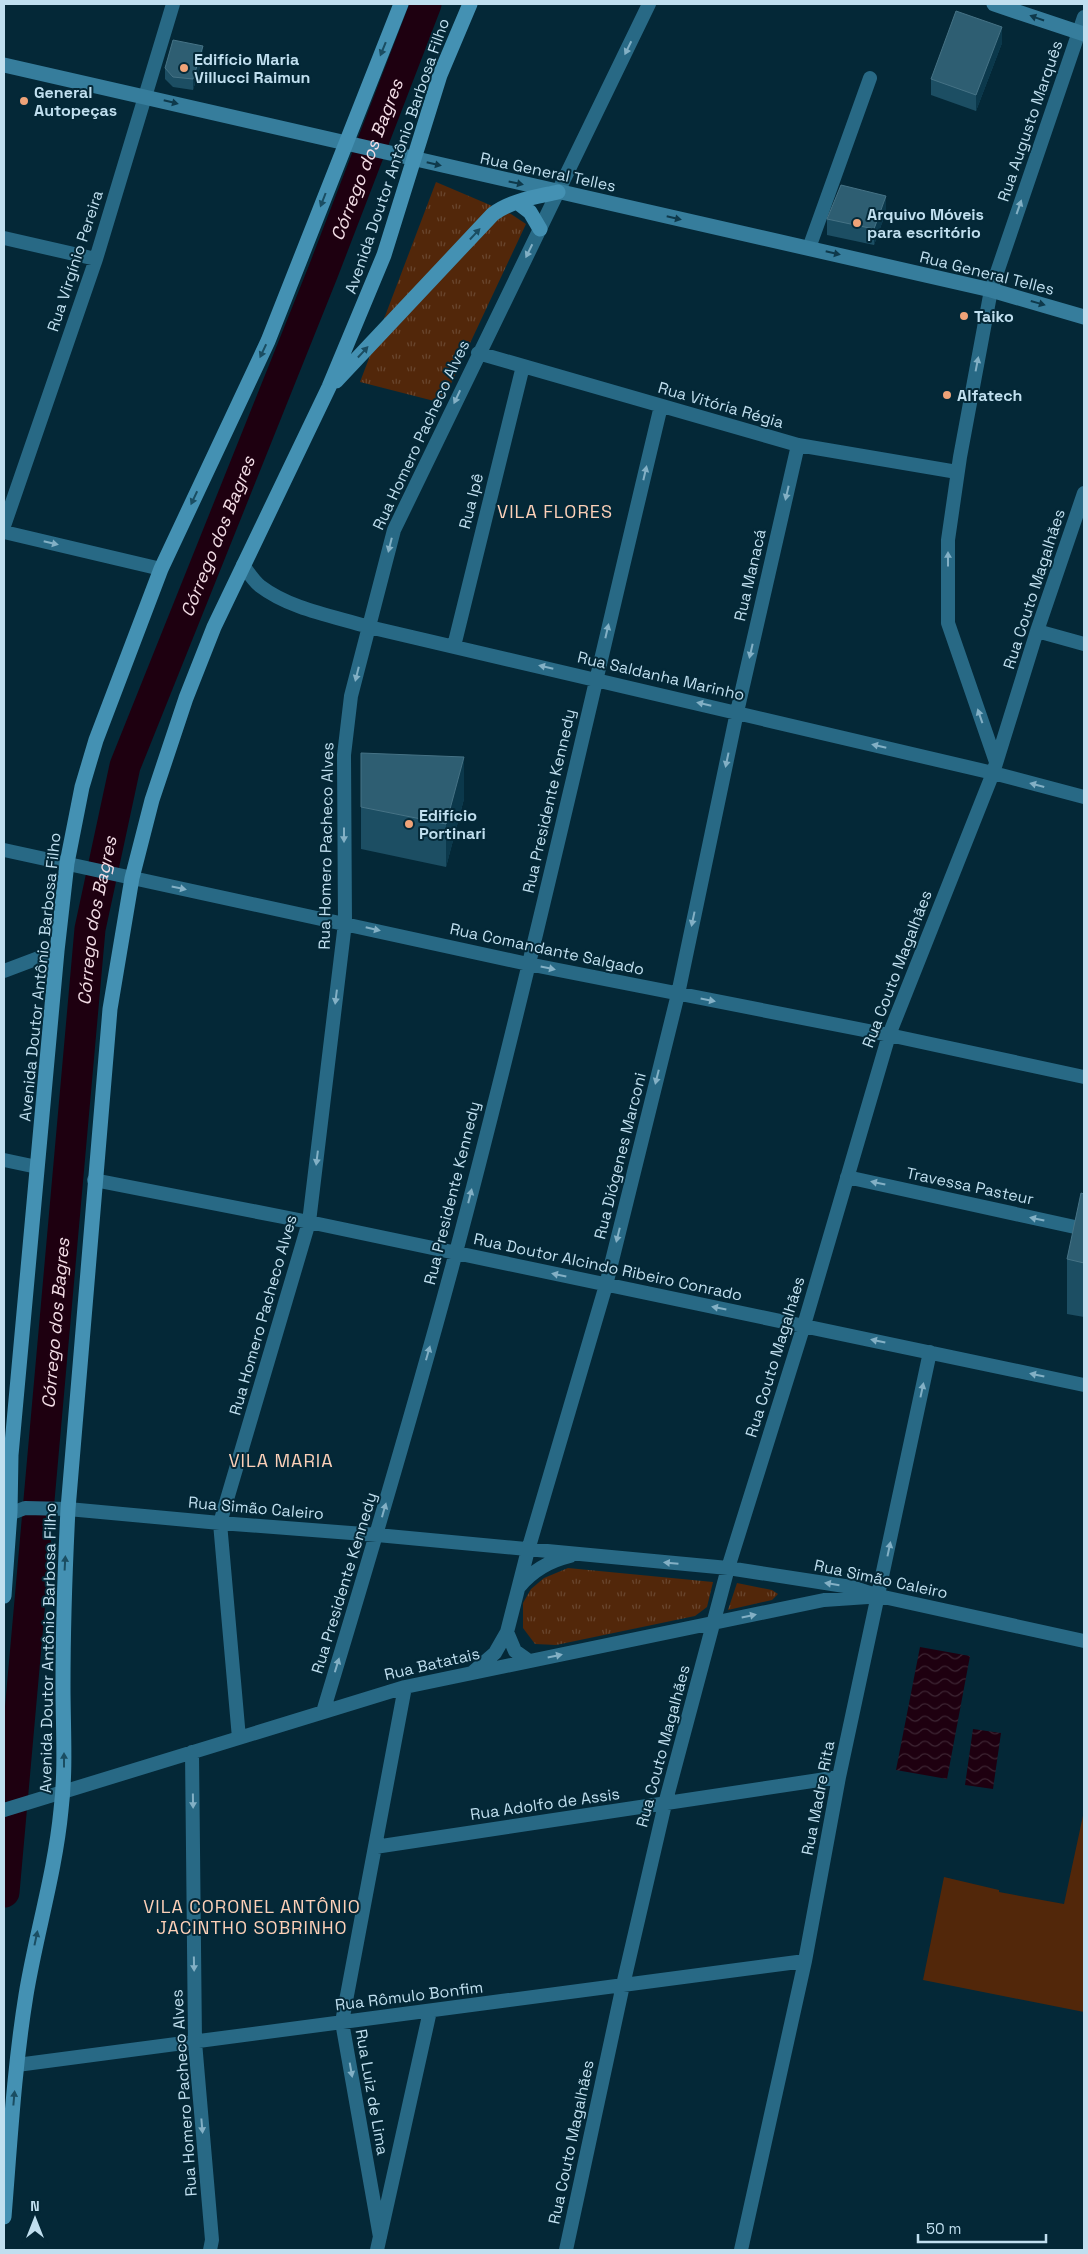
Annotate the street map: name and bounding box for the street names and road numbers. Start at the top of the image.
street label: Avenida Doutor Antônio Barbosa Filho [340,15,454,297]
street label: Rua Augusto Marquês [993,38,1067,204]
street label: Rua General Telles [478,147,618,197]
street label: Rua Virgínio Pereira [42,188,108,334]
street label: Rua General Telles [917,246,1057,300]
street label: Rua Homero Pacheco Alves [368,337,474,533]
street label: Rua Vitória Régia [656,377,786,433]
street label: Rua Ipê [454,471,488,531]
street label: Rua Couto Magalhães [998,506,1070,672]
street label: Rua Manacá [729,527,771,623]
street label: Rua Saldanha Marinho [575,647,747,705]
street label: Rua Presidente Kennedy [518,707,580,895]
street label: Rua Homero Pacheco Alves [314,742,338,950]
street label: Avenida Doutor Antônio Barbosa Filho [14,832,66,1122]
street label: Rua Couto Magalhães [857,887,937,1051]
street label: Rua Comandante Salgado [448,918,646,980]
street label: Rua Diógenes Marconi [589,1070,651,1242]
street label: Rua Presidente Kennedy [419,1099,485,1287]
street label: Travessa Pasteur [904,1162,1036,1210]
street label: Rua Homero Pacheco Alves [224,1212,302,1418]
street label: Rua Doutor Alcindo Ribeiro Conrado [472,1228,744,1306]
street label: Rua Couto Magalhães [741,1274,809,1440]
street label: Rua Presidente Kennedy [306,1490,382,1676]
street label: Rua Simão Caleiro [187,1492,325,1524]
street label: Avenida Doutor Antônio Barbosa Filho [35,1503,61,1793]
street label: Rua Simão Caleiro [812,1555,950,1603]
street label: Rua Batatais [382,1643,482,1685]
street label: Rua Couto Magalhães [631,1663,695,1829]
street label: Rua Madre Rita [797,1739,839,1857]
street label: Rua Adolfo de Assis [469,1783,621,1825]
street label: Rua Rômulo Bonfim [334,1977,484,2015]
street label: Rua Homero Pacheco Alves [166,1989,202,2197]
street label: Rua Luiz de Lima [351,2027,393,2157]
street label: Rua Couto Magalhães [543,2058,599,2226]

